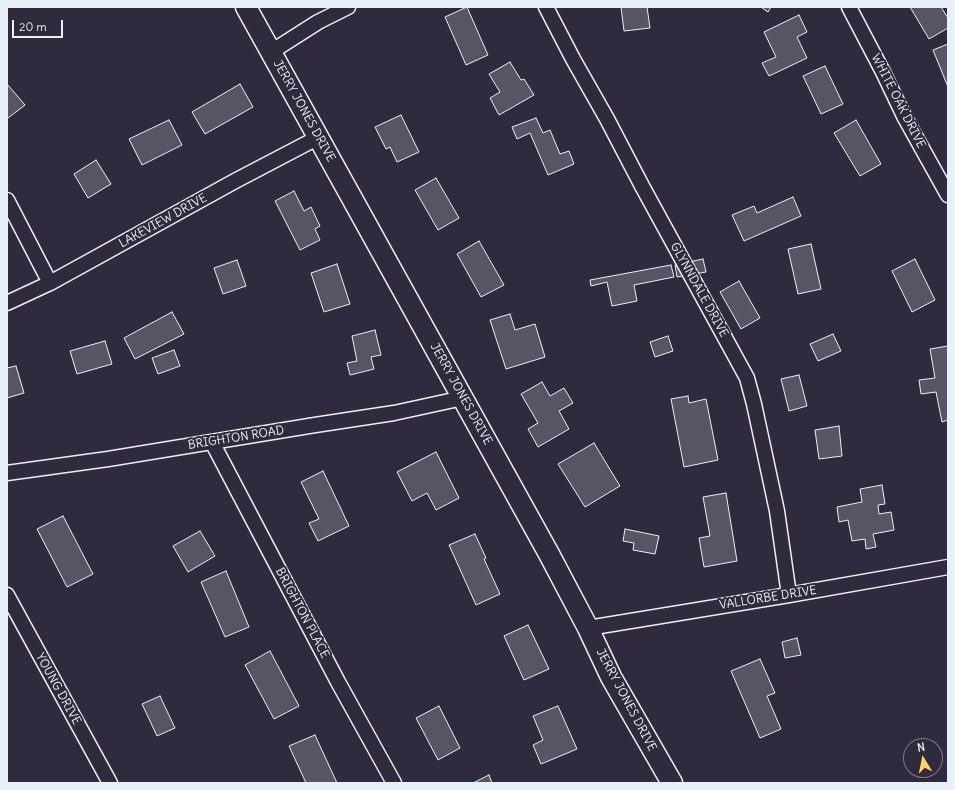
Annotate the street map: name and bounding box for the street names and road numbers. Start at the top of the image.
street label: WHITE OAK DRIVE [868,51,928,151]
street label: JERRY JONES DRIVE [270,58,338,164]
street label: LAKEVIEW DRIVE [117,191,209,251]
street label: GLYNNDALE DRIVE [667,240,731,340]
street label: JERRY JONES DRIVE [427,341,495,447]
street label: BRIGHTON ROAD [187,423,285,453]
street label: BRIGHTON PLACE [272,565,332,661]
street label: VALLORBE DRIVE [718,583,818,613]
street label: JERRY JONES DRIVE [593,646,659,754]
street label: YOUNG DRIVE [32,651,84,727]

